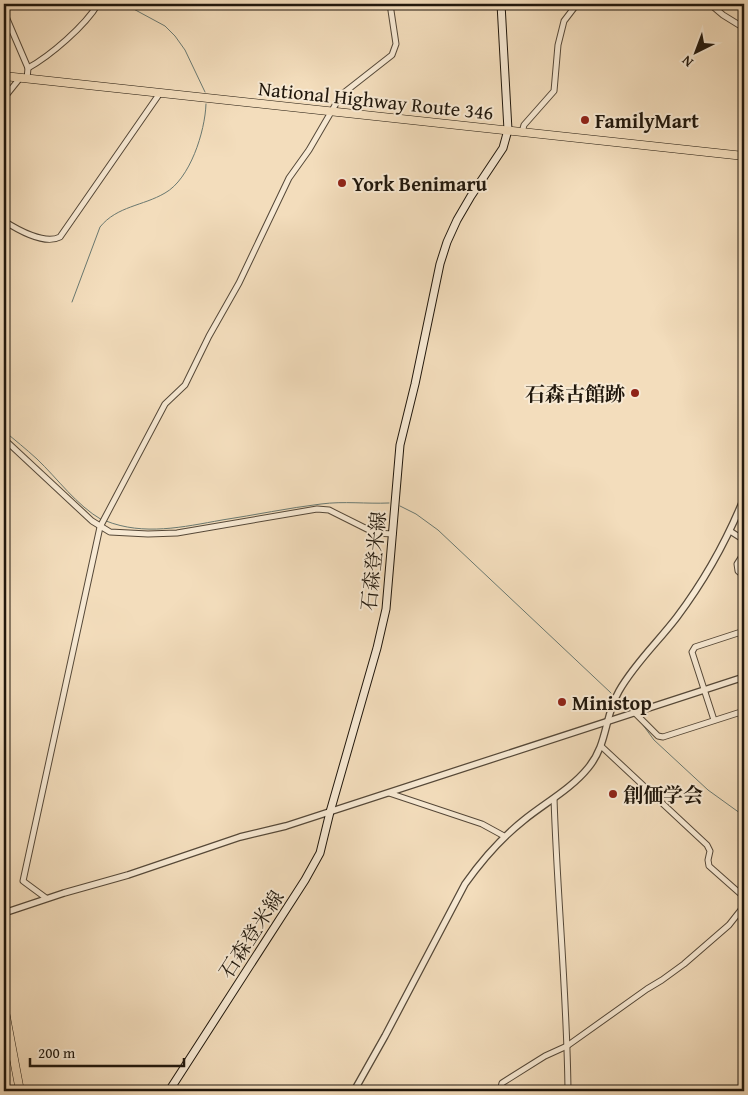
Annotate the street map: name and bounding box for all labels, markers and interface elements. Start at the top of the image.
north arrow [670,28,720,78]
text: N [677,51,697,72]
street label: National Highway Route 346 [257,73,495,127]
place label: FamilyMart [595,106,699,135]
marker: FamilyMart [579,114,591,126]
place label: York Benimaru [352,169,488,198]
marker: York Benimaru [336,177,348,189]
place label: 石森古館跡 [525,379,625,408]
marker: 石森古館跡 [629,387,641,399]
street label: 石森登米線 [353,510,393,612]
place label: Ministop [572,688,652,717]
marker: Ministop [556,696,568,708]
place label: 創価学会 [623,780,703,809]
marker: 創価学会 [607,788,619,800]
street label: 石森登米線 [212,884,290,984]
scale bar [30,1035,184,1067]
text: 200 m [38,1042,76,1063]

